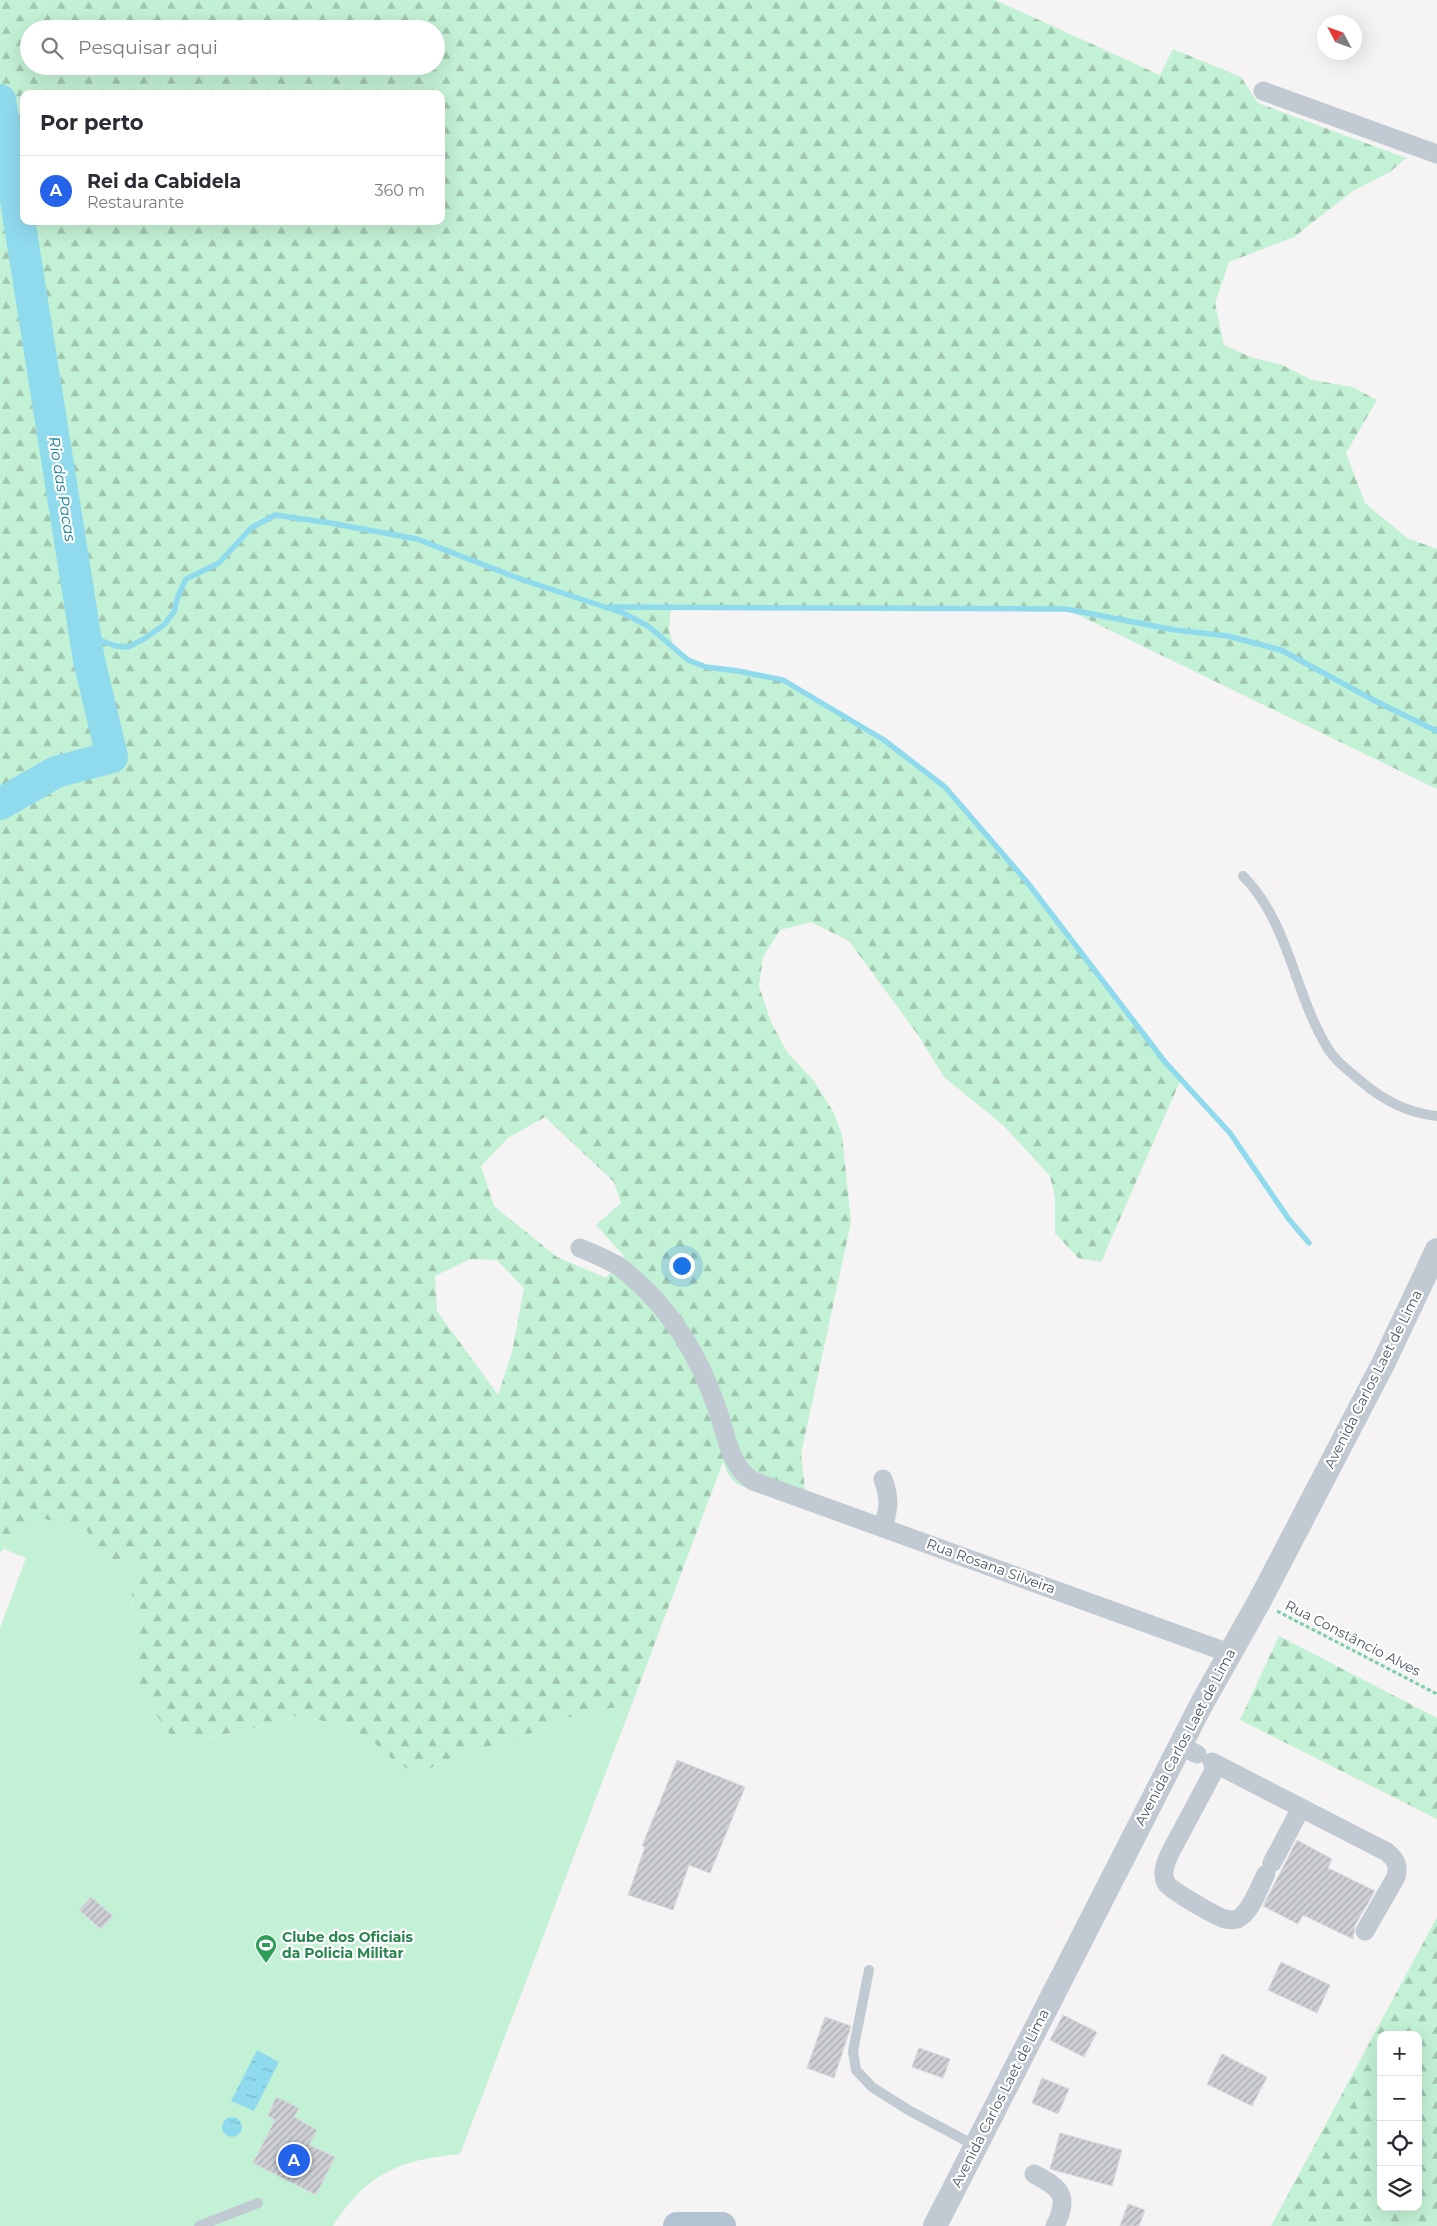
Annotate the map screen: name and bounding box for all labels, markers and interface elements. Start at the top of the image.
north arrow [1317,15,1362,60]
search box [20,20,445,75]
icon: search [38,34,66,62]
text: Pesquisar aqui [78,36,218,59]
text: Por perto [40,110,144,135]
text: Rei da Cabidela [87,170,241,193]
text: A [50,181,62,200]
text: 360 m [374,181,425,200]
text: Restaurante [87,193,184,212]
water label: Rio das Pacas [45,435,80,544]
your location [669,1253,695,1279]
street label: Avenida Carlos Laet de Lima [1320,1287,1426,1471]
street label: Rua Rosana Silveira [924,1534,1058,1598]
street label: Rua Constâncio Alves [1282,1596,1424,1680]
street label: Avenida Carlos Laet de Lima [1131,1645,1239,1829]
place label: Clube dos Oficiais da Policia Militar [282,1928,414,1962]
sports icon: Clube dos Oficiais da Policia Militar [254,1933,278,1964]
street label: Avenida Carlos Laet de Lima [947,2006,1053,2190]
map controls [1377,2031,1422,2211]
button: + [1377,2031,1422,2076]
button: − [1377,2076,1422,2121]
button: locate [1377,2121,1422,2166]
pin: A [278,2141,310,2179]
button: layers [1377,2166,1422,2211]

